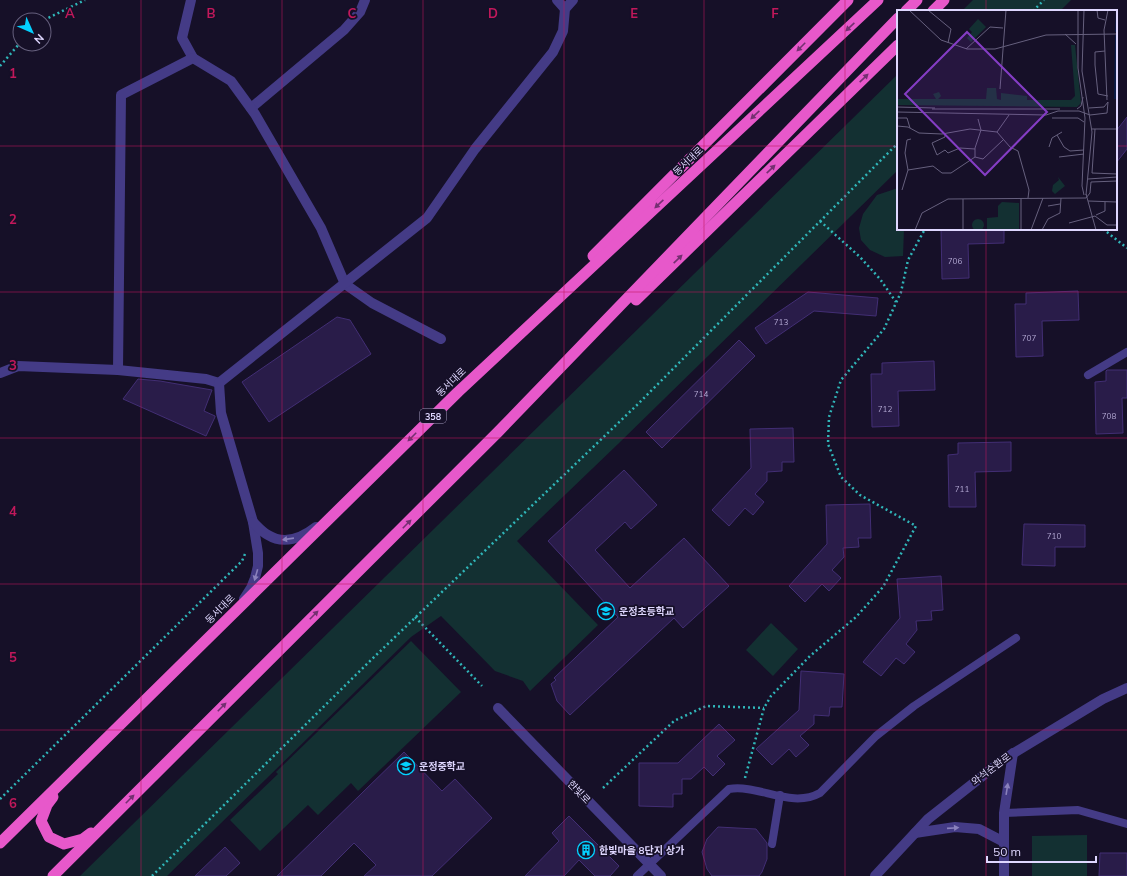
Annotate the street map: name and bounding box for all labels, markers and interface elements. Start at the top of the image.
text: A [65,5,75,21]
text: B [207,5,216,21]
text: C [348,5,357,21]
text: D [488,5,498,21]
text: E [630,5,638,21]
text: F [771,5,779,21]
inset map [897,10,1117,230]
north arrow [12,12,52,52]
one-way arrow [845,22,855,31]
text: N [31,31,47,47]
one-way arrow [796,42,806,52]
text: 1 [9,65,17,81]
one-way arrow [859,73,869,83]
one-way arrow [750,110,759,119]
street label: 동서대로 [670,144,706,178]
one-way arrow [766,164,776,174]
one-way arrow [654,199,664,209]
text: 2 [9,211,17,227]
one-way arrow [673,255,683,264]
house number: 706 [948,256,962,266]
house number: 713 [774,317,788,327]
house number: 707 [1022,333,1036,343]
text: 3 [9,357,17,373]
street label: 동서대로 [433,365,469,399]
house number: 714 [694,389,708,399]
house number: 712 [878,404,892,414]
road number: 358 [420,409,446,423]
house number: 708 [1102,411,1116,421]
one-way arrow [407,432,417,442]
house number: 711 [955,484,969,494]
text: 4 [9,503,17,519]
one-way arrow [402,519,411,529]
house number: 710 [1047,531,1061,541]
one-way arrow [282,536,294,543]
one-way arrow [253,569,259,581]
street label: 동서대로 [202,591,238,627]
school or university icon: 운정초등학교 [596,601,616,621]
place label: 운정초등학교 [619,605,674,618]
one-way arrow [310,610,319,620]
text: 5 [9,649,17,665]
one-way arrow [217,702,227,712]
street label: 와석순환로 [969,750,1013,788]
school or university icon: 운정중학교 [396,756,416,776]
place label: 운정중학교 [419,760,465,773]
street label: 한빛로 [565,778,593,806]
one-way arrow [1005,783,1011,795]
one-way arrow [125,794,135,804]
text: 6 [9,795,17,811]
one-way arrow [947,825,959,832]
scale bar [987,838,1096,864]
building icon: 한빛마을 8단지 상가 [576,840,596,860]
place label: 한빛마을 8단지 상가 [599,844,685,857]
text: 50 m [993,844,1021,859]

